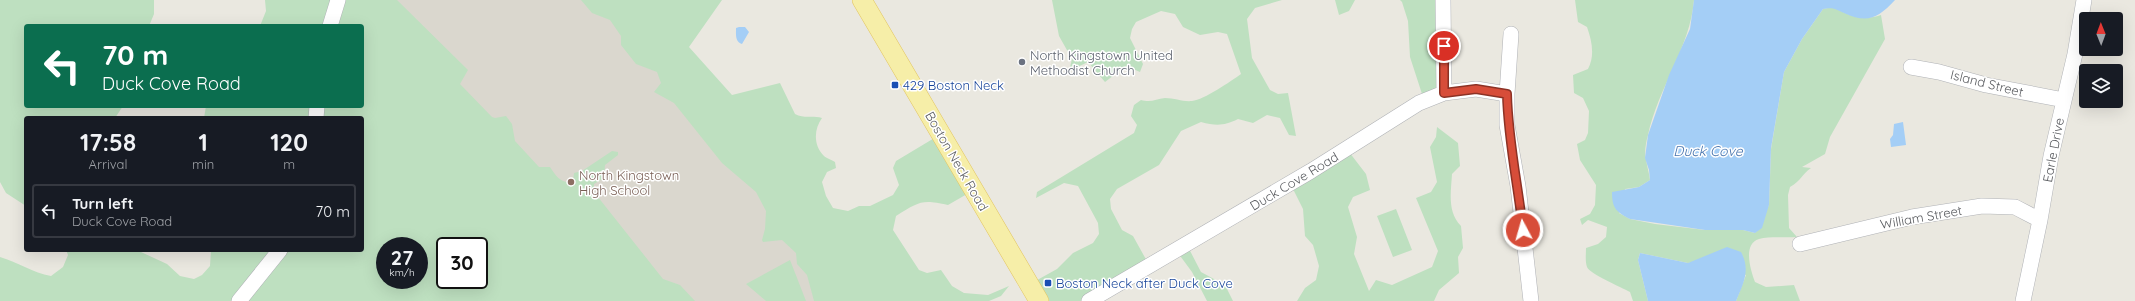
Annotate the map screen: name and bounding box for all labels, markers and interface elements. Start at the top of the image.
north arrow [2079,12,2123,56]
map controls [2079,12,2123,108]
pin [1427,29,1461,63]
icon: arrive [1433,35,1455,57]
text: 70 m [102,37,168,72]
icon: left [36,40,88,92]
place label: North Kingstown United Methodist Church [1030,47,1173,78]
marker: North Kingstown United Methodist Church [1017,57,1027,67]
button: layers [2079,64,2123,108]
street label: Island Street [1949,66,2025,100]
text: Duck Cove Road [102,72,241,95]
place label: 429 Boston Neck [903,77,1004,93]
marker: 429 Boston Neck [890,80,900,90]
street label: Boston Neck Road [922,109,992,213]
street label: Earle Drive [2039,116,2067,184]
text: 17:58 [80,127,136,157]
text: 1 [198,127,208,157]
text: 120 [270,127,308,157]
water label: Duck Cove [1673,142,1744,160]
street label: Duck Cove Road [1247,148,1341,214]
text: Arrival [89,156,128,172]
text: min [192,156,214,172]
text: m [283,156,295,172]
place label: North Kingstown High School [579,167,679,198]
marker: North Kingstown High School [566,177,576,187]
text: Turn left [72,194,134,213]
icon: left [38,200,60,222]
text: 70 m [316,202,350,221]
street label: William Street [1879,202,1963,232]
position arrow [1502,209,1544,251]
text: Duck Cove Road [72,213,172,229]
speed limit sign: 30 [436,237,488,289]
text: 27 [391,245,413,270]
text: km/h [389,266,415,279]
place label: Boston Neck after Duck Cove [1056,275,1233,291]
marker: Boston Neck after Duck Cove [1043,278,1053,288]

